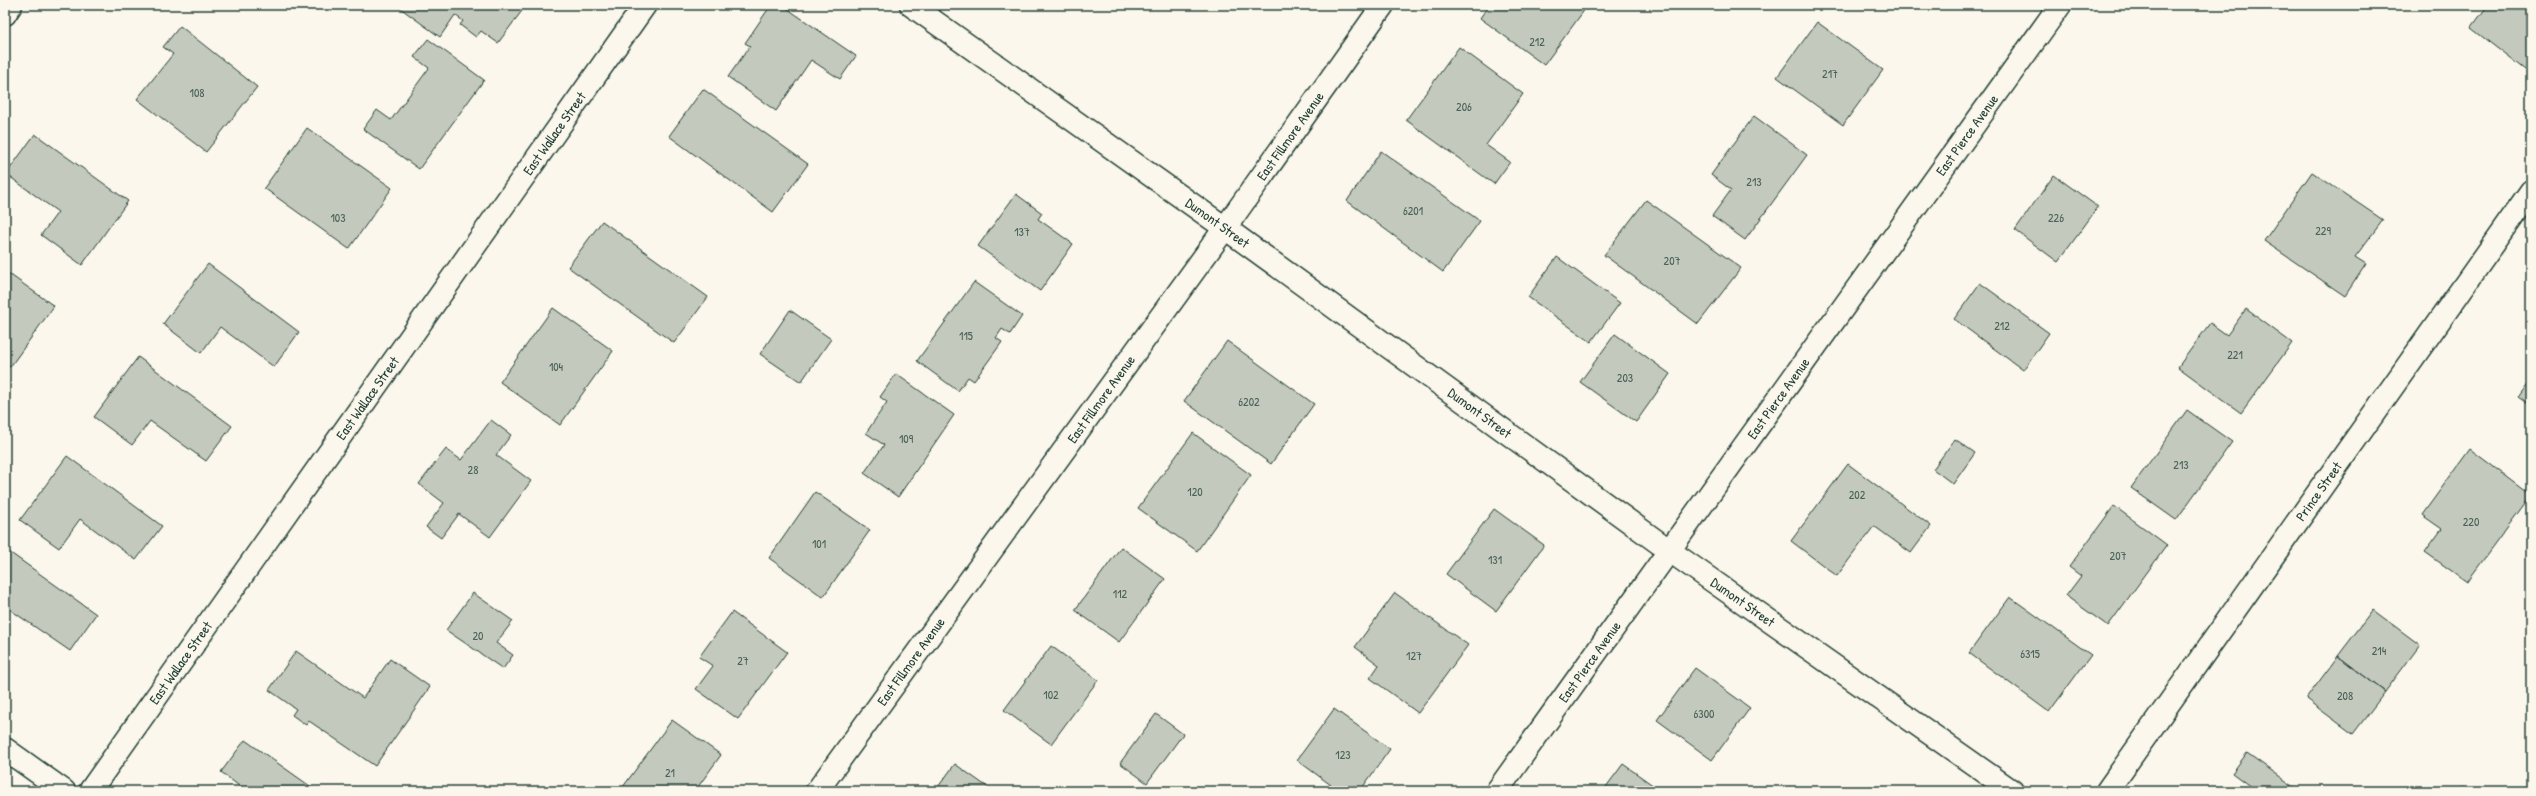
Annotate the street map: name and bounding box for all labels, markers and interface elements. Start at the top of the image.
house number: 212 [1529,33,1545,50]
house number: 217 [1822,65,1838,82]
house number: 108 [190,84,204,101]
street label: East Fillmore Avenue [1252,87,1328,184]
street label: East Wallace Street [518,88,590,179]
street label: East Pierce Avenue [1931,90,2002,179]
house number: 206 [1456,98,1472,115]
house number: 213 [1746,173,1762,190]
street label: Dumont Street [1182,193,1254,252]
house number: 6201 [1403,202,1423,219]
house number: 103 [330,209,346,226]
house number: 226 [2048,209,2064,226]
house number: 229 [2315,222,2331,239]
house number: 137 [1014,223,1030,240]
house number: 207 [1664,252,1681,269]
house number: 212 [1994,317,2010,334]
house number: 115 [959,327,973,344]
house number: 221 [2227,346,2243,363]
street label: East Fillmore Avenue [1062,351,1139,447]
street label: East Wallace Street [331,352,403,443]
street label: East Pierce Avenue [1742,353,1814,443]
house number: 104 [549,358,564,375]
house number: 203 [1617,369,1633,386]
street label: Dumont Street [1444,383,1516,442]
house number: 6202 [1238,393,1260,410]
house number: 109 [899,430,914,447]
house number: 213 [2173,456,2189,473]
street label: Prince Street [2291,457,2346,524]
house number: 28 [468,461,478,478]
house number: 120 [1187,483,1203,500]
house number: 202 [1849,486,1866,503]
house number: 220 [2463,513,2479,530]
house number: 101 [812,535,826,552]
house number: 207 [2110,547,2127,564]
house number: 131 [1488,551,1502,568]
street label: Dumont Street [1707,573,1779,631]
house number: 112 [1113,585,1128,602]
street label: East Fillmore Avenue [872,613,949,709]
street label: East Wallace Street [144,617,216,708]
street label: East Pierce Avenue [1554,617,1625,706]
house number: 20 [473,627,484,644]
house number: 214 [2372,642,2387,659]
house number: 6315 [2020,645,2040,662]
house number: 127 [1406,647,1422,664]
house number: 27 [737,652,749,669]
house number: 102 [1043,686,1059,703]
house number: 208 [2337,687,2353,704]
house number: 6300 [1694,705,1714,722]
house number: 123 [1335,746,1351,763]
house number: 21 [665,764,675,781]

